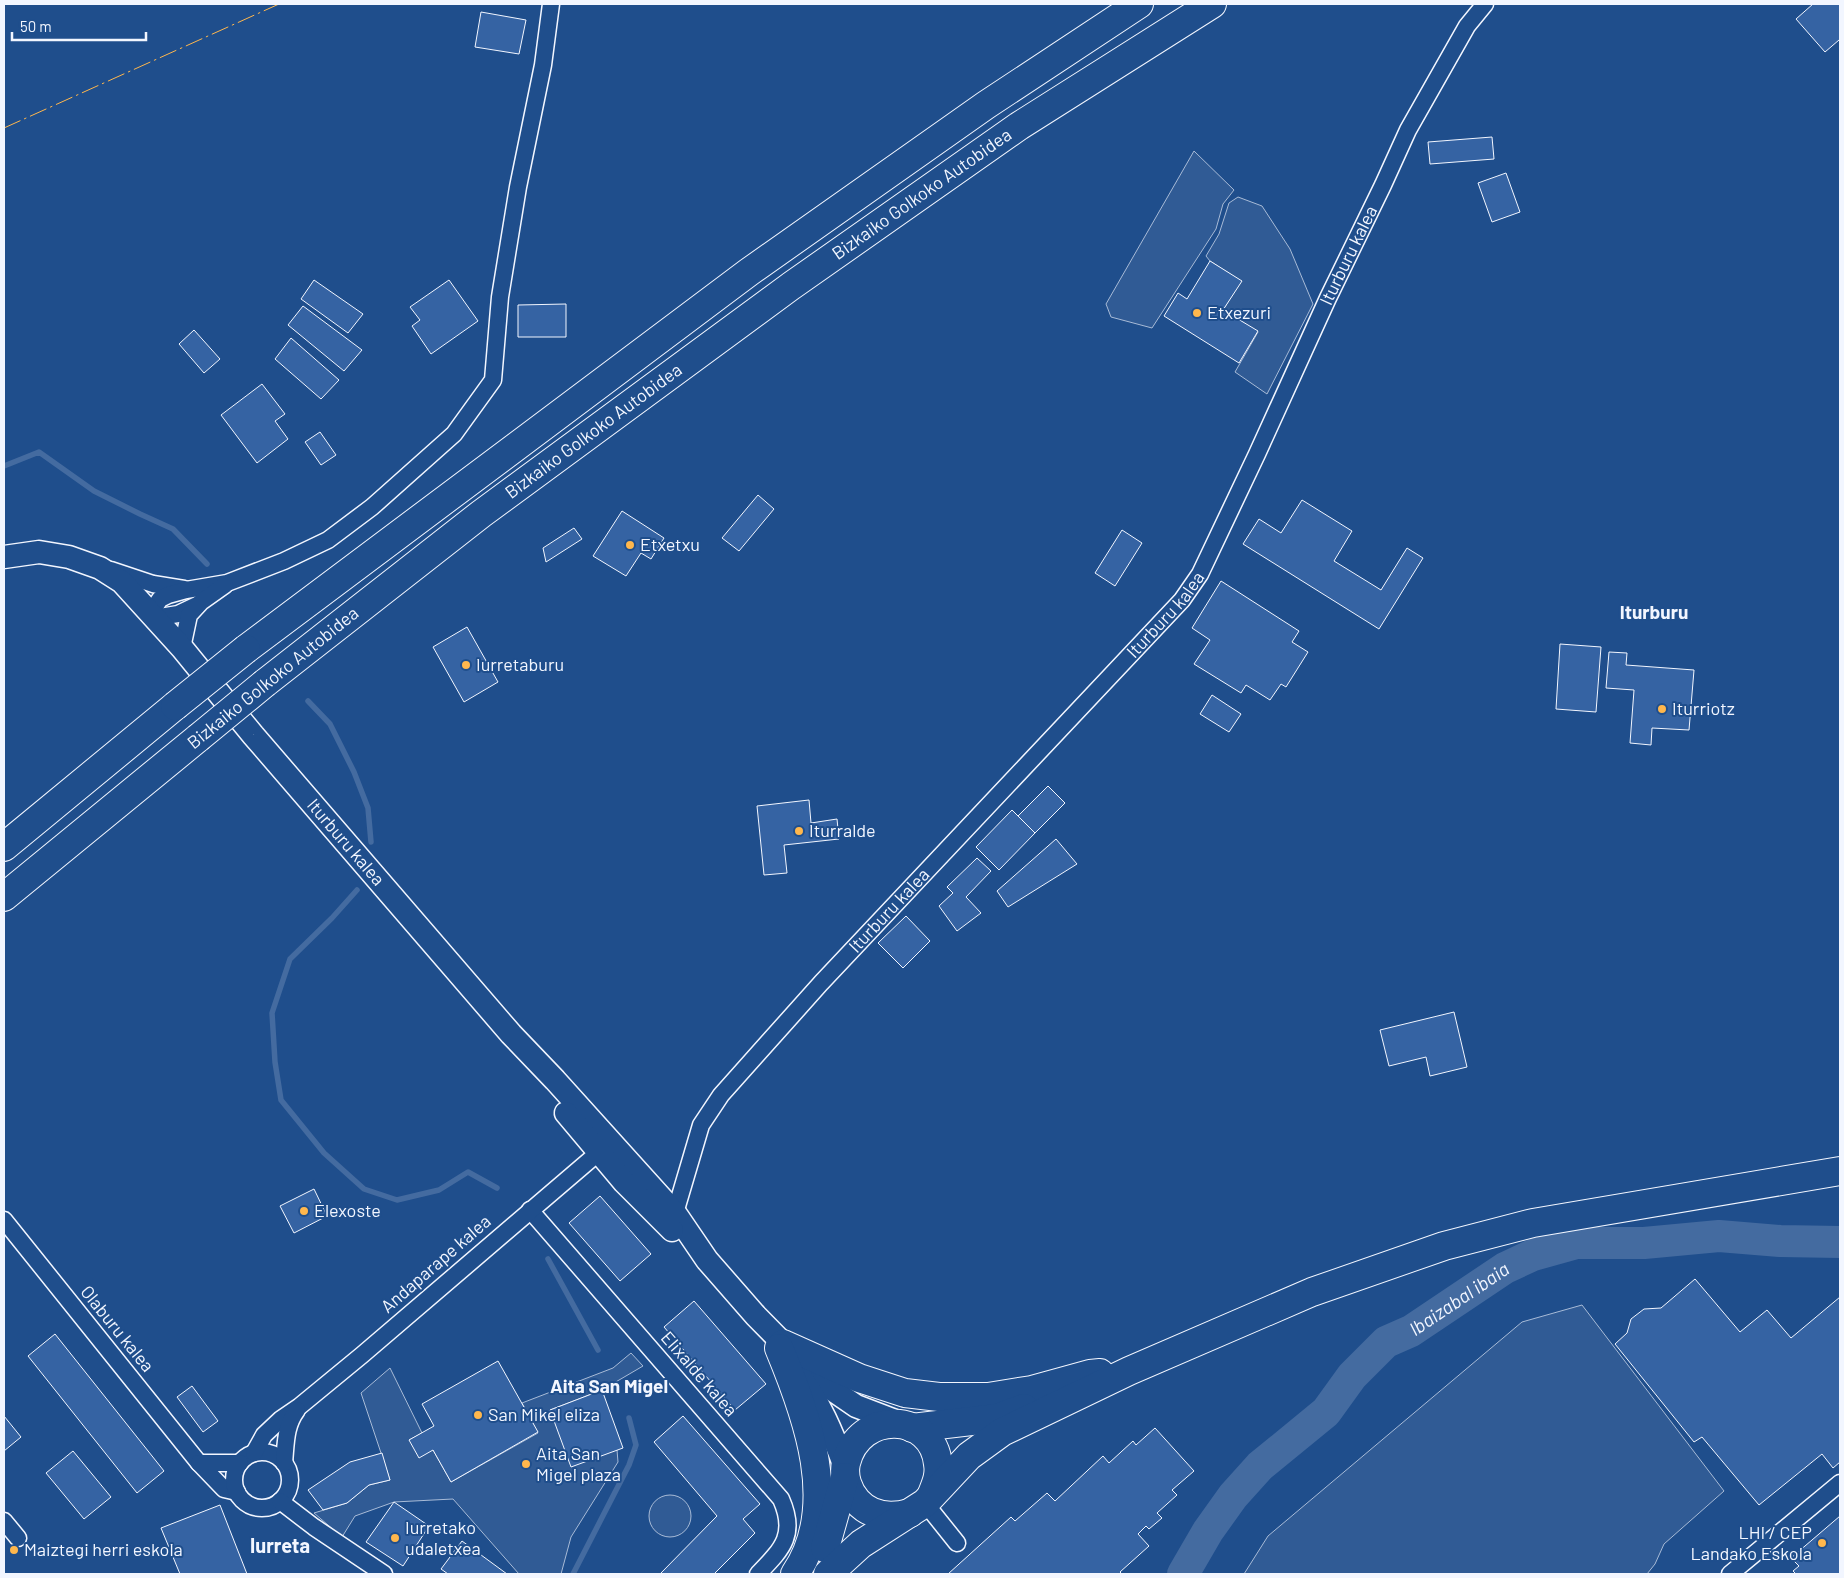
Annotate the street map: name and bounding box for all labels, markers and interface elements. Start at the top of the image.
scale bar [12,10,146,42]
text: 50 m [20,17,52,35]
street label: Bizkaiko Golkoko Autobidea [827,123,1015,264]
street label: Iturburu kalea [1314,202,1381,308]
place label: Etxezuri [1207,301,1271,323]
marker: Etxezuri [1191,307,1203,319]
street label: Bizkaiko Golkoko Autobidea [500,358,686,503]
place label: Etxetxu [640,533,700,555]
marker: Etxetxu [624,539,636,551]
street label: Iturburu kalea [1121,567,1208,662]
district label: Iturburu [1620,600,1688,623]
street label: Bizkaiko Golkoko Autobidea [182,601,362,753]
place label: Iurretaburu [476,653,564,675]
marker: Iurretaburu [460,659,472,671]
place label: Iturriotz [1672,697,1735,719]
marker: Iturriotz [1656,703,1668,715]
street label: Iturburu kalea [303,794,390,890]
place label: Iturralde [809,819,876,841]
marker: Iturralde [793,825,805,837]
street label: Iturburu kalea [844,863,933,957]
place label: Elexoste [314,1199,381,1221]
marker: Elexoste [298,1205,310,1217]
street label: Andaparape kalea [376,1210,495,1317]
water label: Ibaizabal ibaia [1404,1257,1513,1340]
street label: Olaburu kalea [76,1281,159,1376]
street label: Elixalde kalea [657,1326,743,1420]
district label: Aita San Migel [550,1374,668,1397]
place label: San Mikel eliza [488,1403,600,1425]
marker: San Mikel eliza [472,1409,484,1421]
place label: Aita San Migel plaza [536,1442,621,1485]
marker: Aita San Migel plaza [520,1458,532,1470]
place label: Iurretako udaletxea [405,1516,481,1559]
place label: LHI / CEP Landako Eskola [1691,1521,1812,1564]
marker: Iurretako udaletxea [389,1532,401,1544]
district label: Iurreta [250,1533,310,1557]
marker: LHI / CEP Landako Eskola [1816,1537,1828,1549]
place label: Maiztegi herri eskola [24,1538,183,1560]
marker: Maiztegi herri eskola [8,1544,20,1556]

